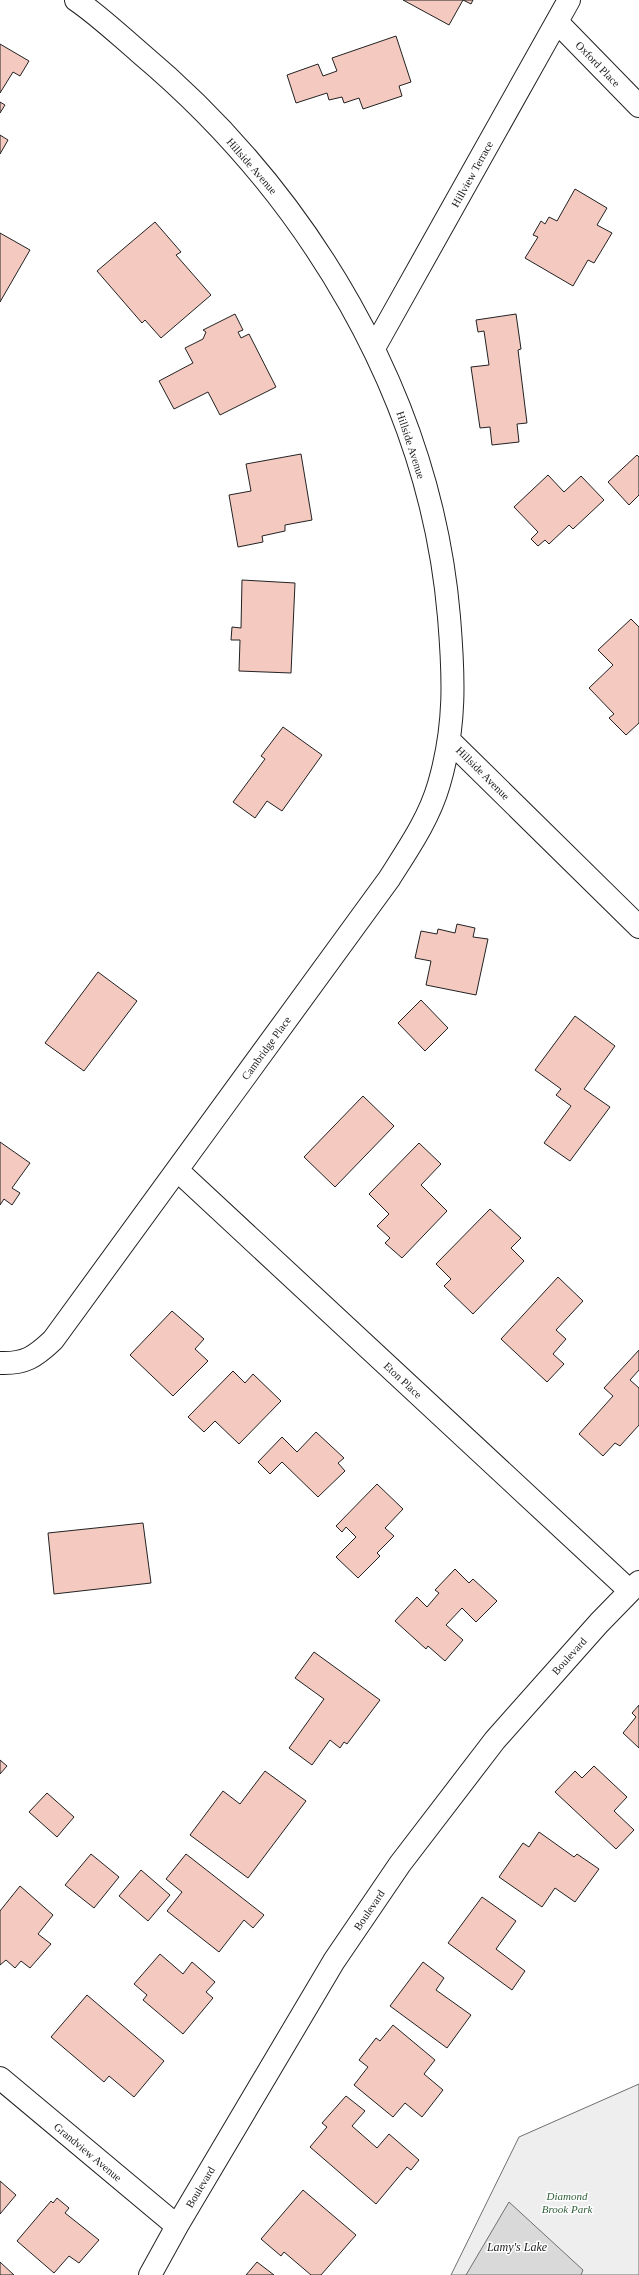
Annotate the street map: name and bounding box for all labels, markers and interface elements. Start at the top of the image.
street label: Oxford Place [573,39,623,89]
street label: Hillside Avenue [224,136,280,197]
street label: Hillview Terrace [449,139,495,209]
street label: Hillside Avenue [394,410,428,480]
street label: Hillside Avenue [454,744,512,802]
street label: Cambridge Place [239,1014,293,1082]
street label: Eton Place [382,1359,424,1401]
street label: Boulevard [549,1635,589,1677]
street label: Boulevard [351,1887,387,1932]
street label: Grandview Avenue [52,2120,124,2184]
street label: Boulevard [183,2164,217,2210]
park label: Diamond Brook Park [542,2190,593,2215]
water label: Lamy's Lake [486,2240,548,2254]

